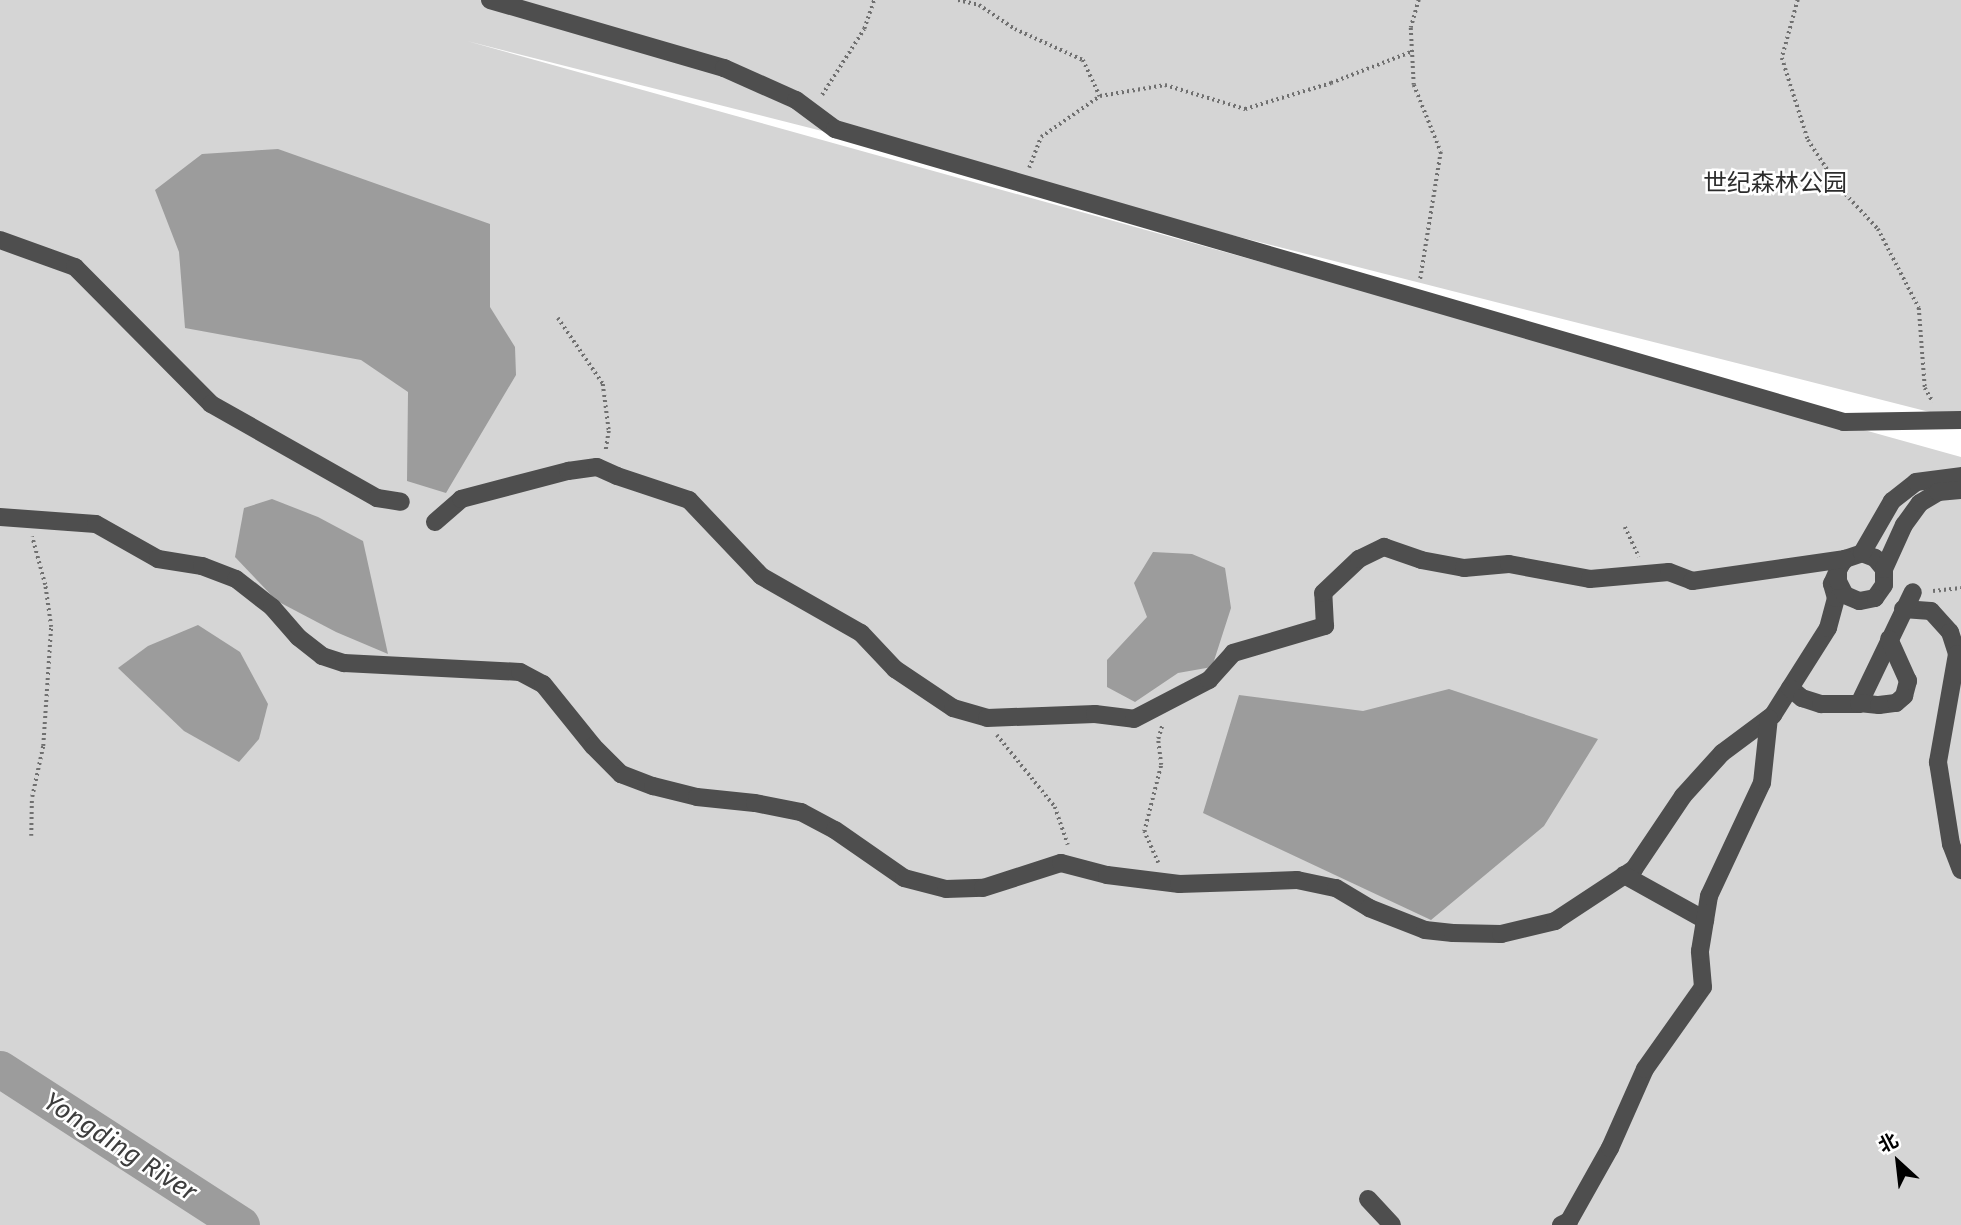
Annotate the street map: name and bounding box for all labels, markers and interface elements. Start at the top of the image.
park label: 世纪森林公园 [1703,170,1847,198]
water label: Yongding River [38,1086,202,1208]
north arrow [1863,1127,1933,1197]
text: 北 [1875,1128,1902,1157]

